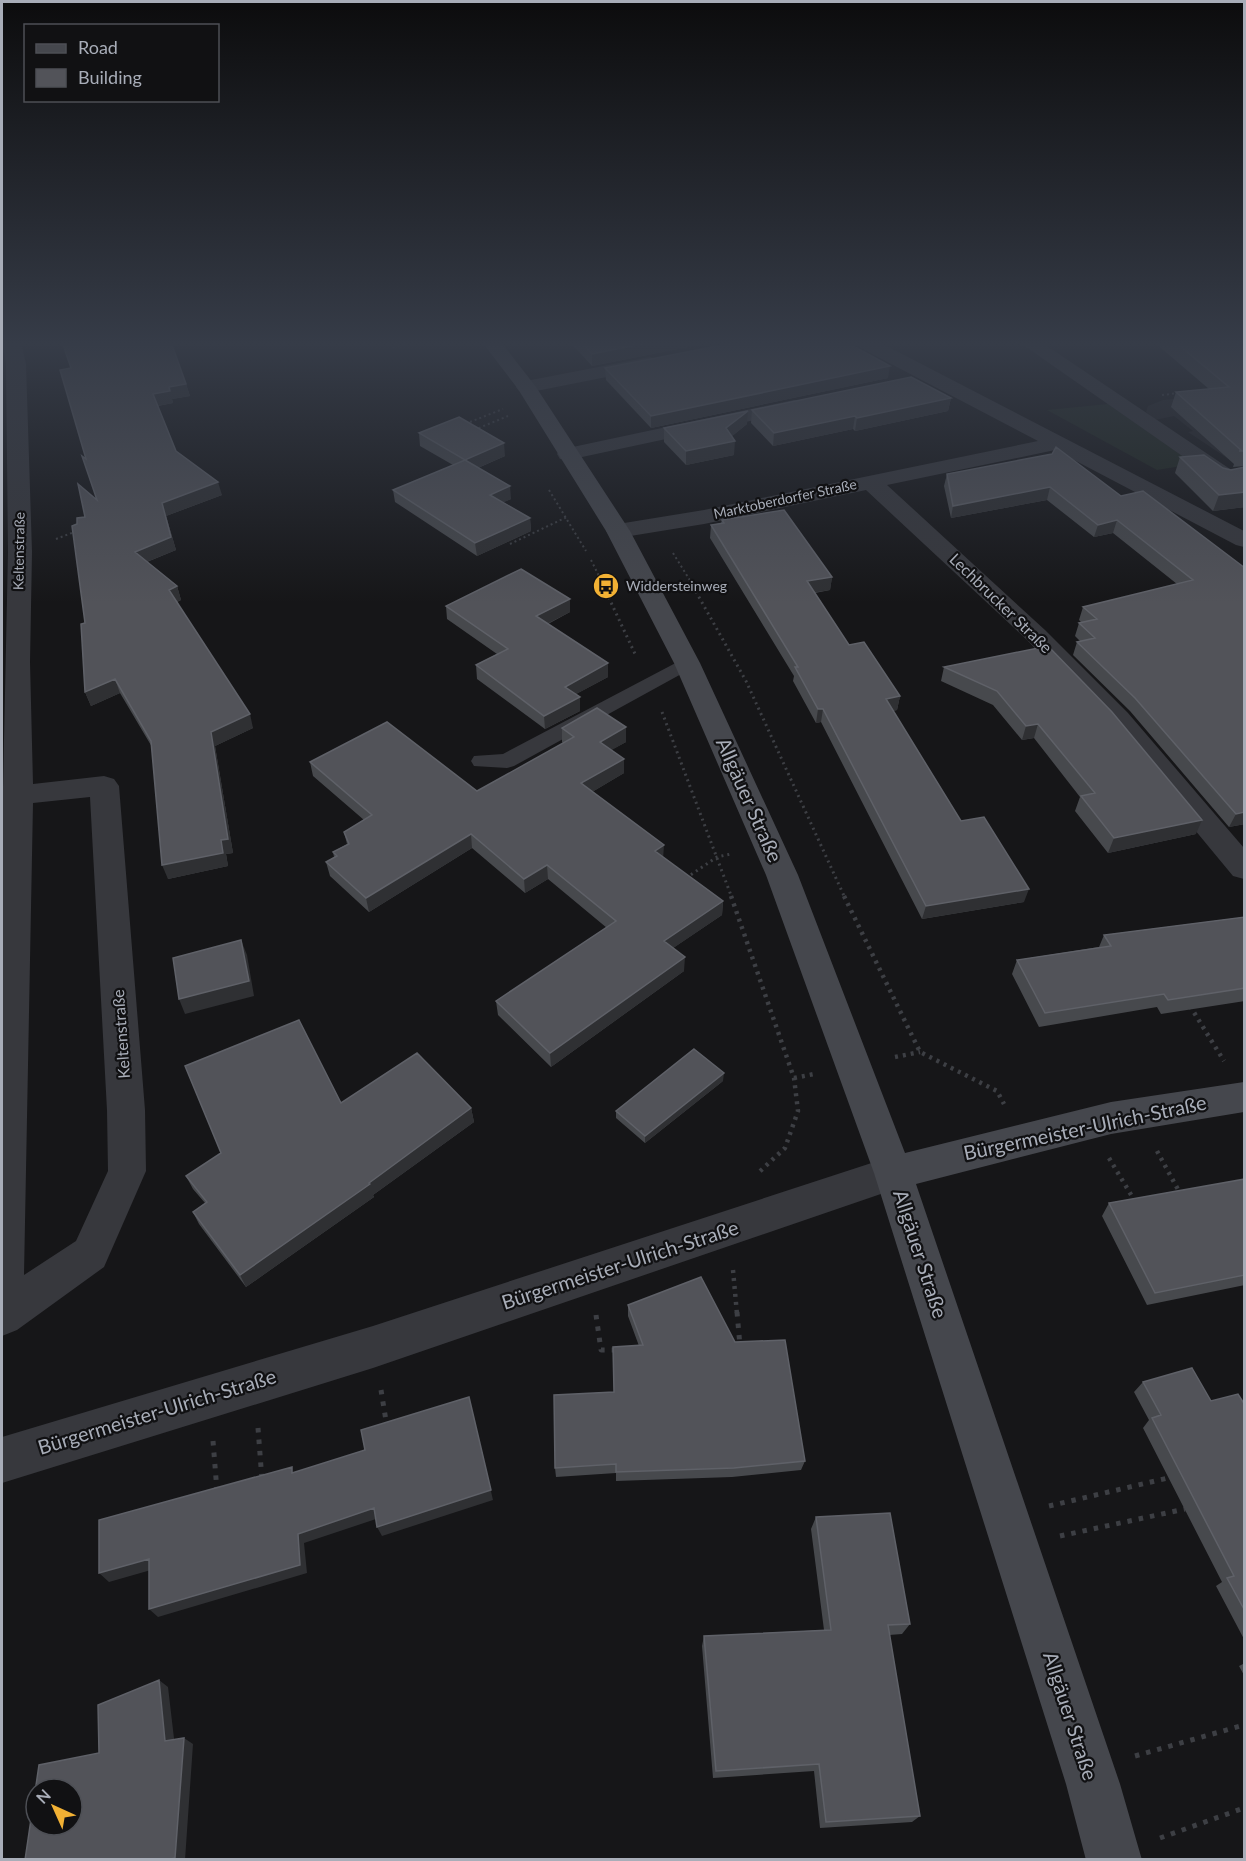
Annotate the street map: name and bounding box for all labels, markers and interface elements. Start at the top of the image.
legend [24,24,219,102]
text: Road [78,36,118,58]
text: Building [78,66,142,88]
street label: Marktoberdorfer Straße [712,475,858,522]
street label: Keltenstraße [9,512,28,590]
street label: Lechbrucker Straße [946,549,1057,656]
bus stop icon: Widdersteinweg [591,571,621,601]
place label: Widdersteinweg [626,577,727,594]
street label: Allgäuer Straße [712,734,788,866]
street label: Keltenstraße [108,989,133,1079]
street label: Bürgermeister-Ulrich-Straße [961,1090,1208,1165]
street label: Allgäuer Straße [889,1186,953,1321]
street label: Bürgermeister-Ulrich-Straße [498,1214,741,1314]
street label: Bürgermeister-Ulrich-Straße [35,1363,279,1459]
street label: Allgäuer Straße [1039,1648,1103,1783]
north arrow [24,1777,84,1837]
text: N [32,1785,54,1807]

